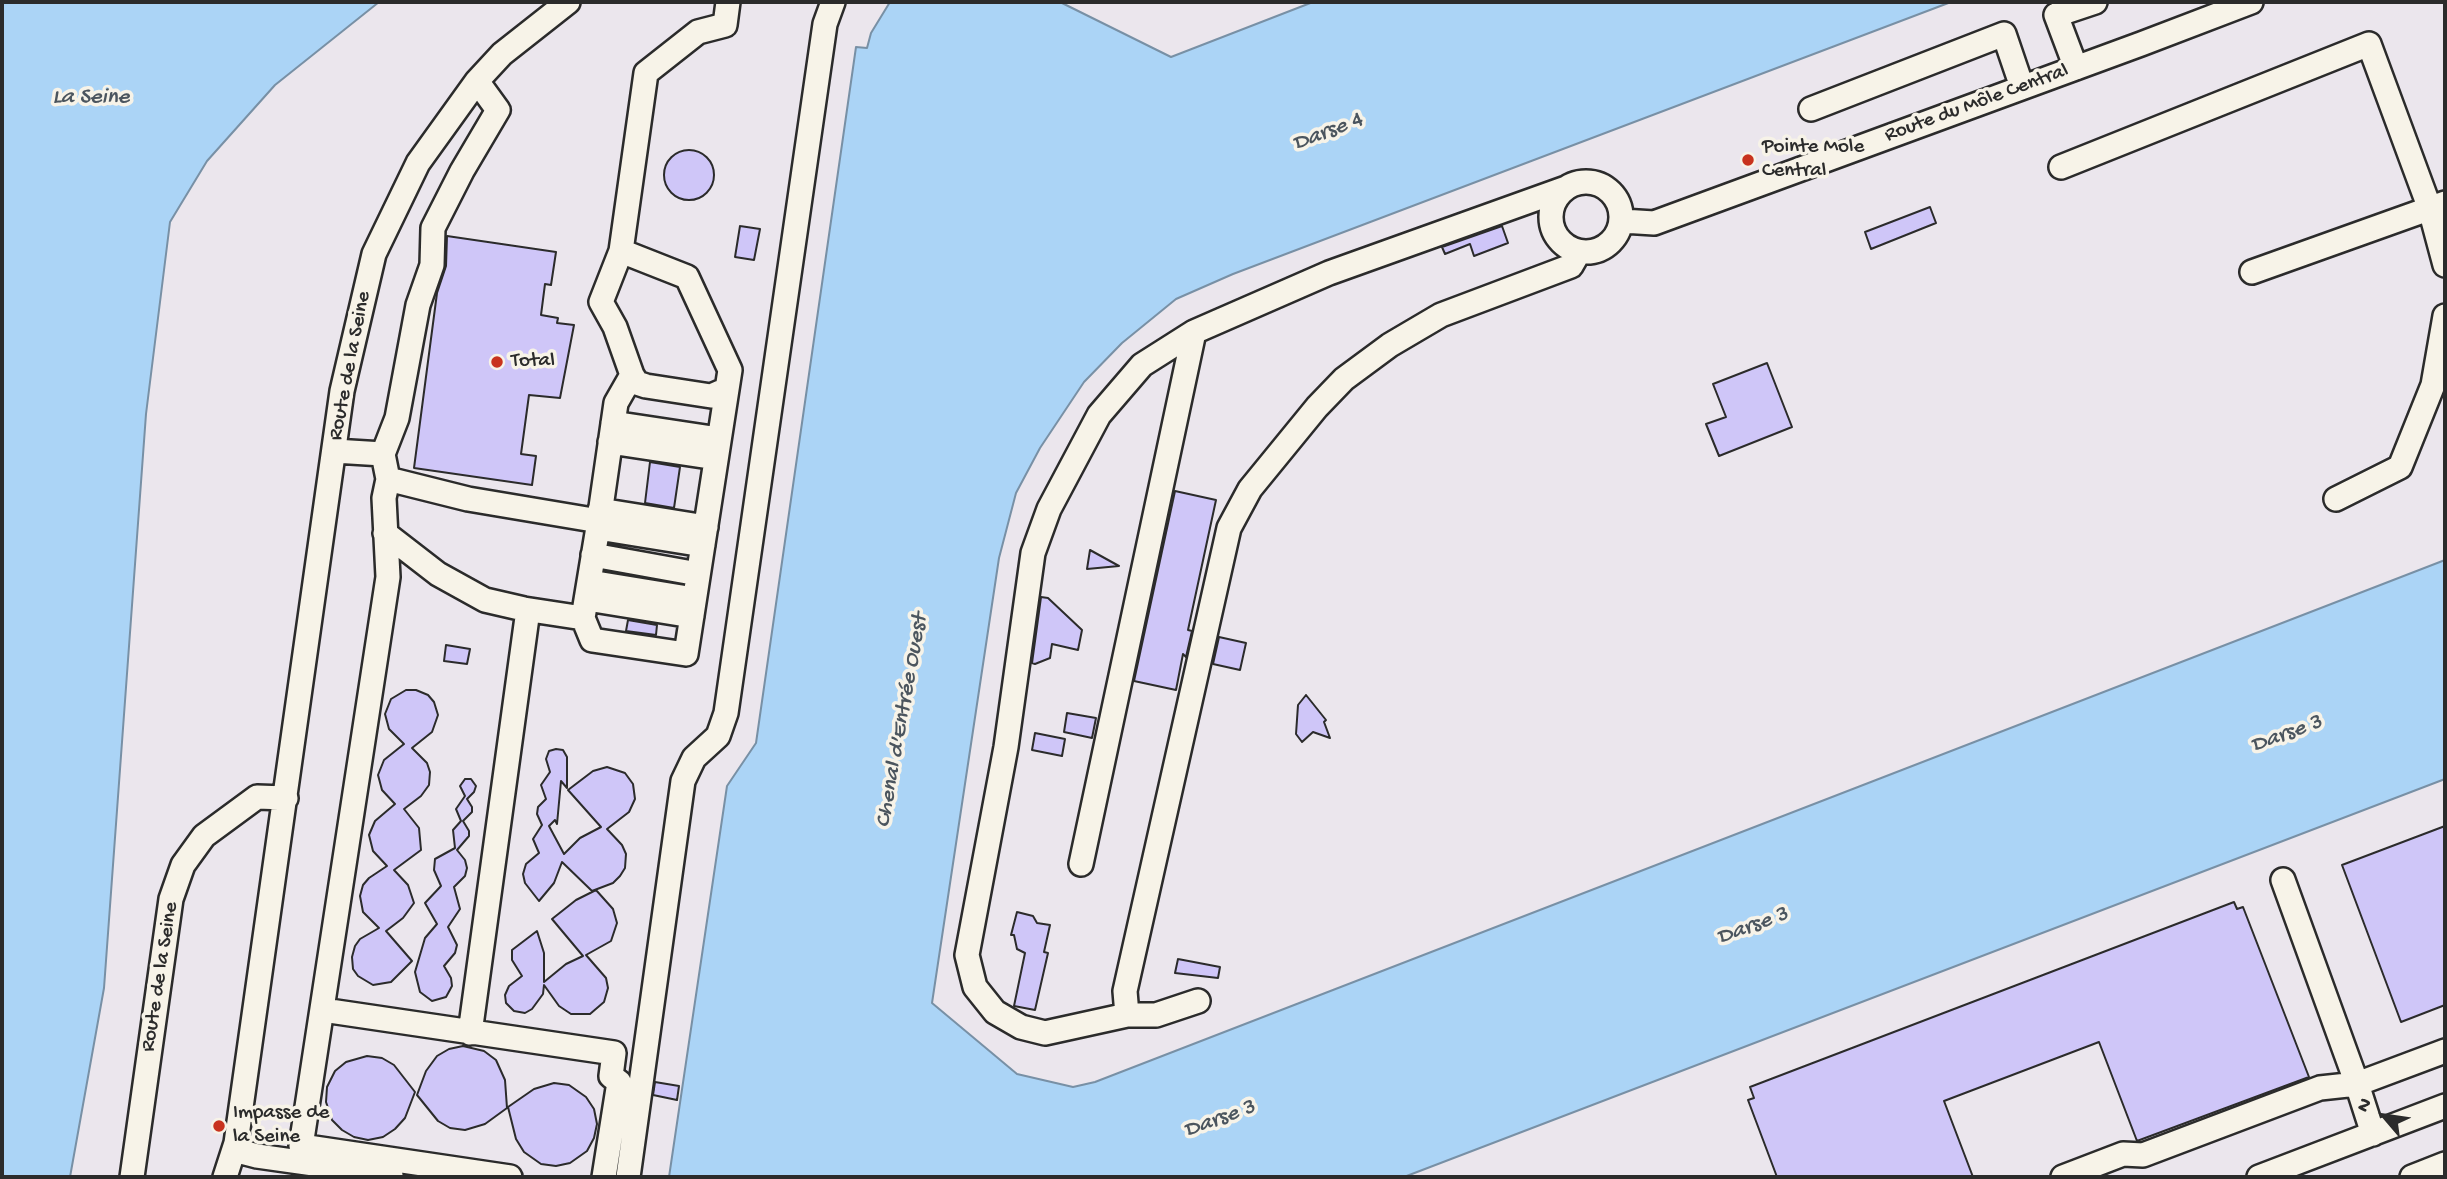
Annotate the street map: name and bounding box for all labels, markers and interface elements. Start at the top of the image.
street label: Route du Môle Central [1882,59,2072,149]
water label: La Seine [53,84,129,112]
water label: Darse 4 [1289,107,1367,159]
place label: Pointe Mole Central [1762,135,1864,185]
marker: Pointe Mole Central [1740,152,1756,168]
street label: Route de la Seine [324,289,378,443]
place label: Total [511,349,555,375]
marker: Total [489,354,505,370]
water label: Chenal d'Entrée Ouest [871,612,935,830]
water label: Darse 3 [2248,709,2326,761]
street label: Route de la Seine [137,900,185,1054]
water label: Darse 3 [1714,901,1792,953]
north arrow [2349,1081,2419,1151]
water label: Darse 3 [1181,1094,1259,1146]
text: N [2352,1095,2378,1117]
place label: Impasse de la Seine [233,1101,329,1151]
marker: Impasse de la Seine [211,1118,227,1134]

